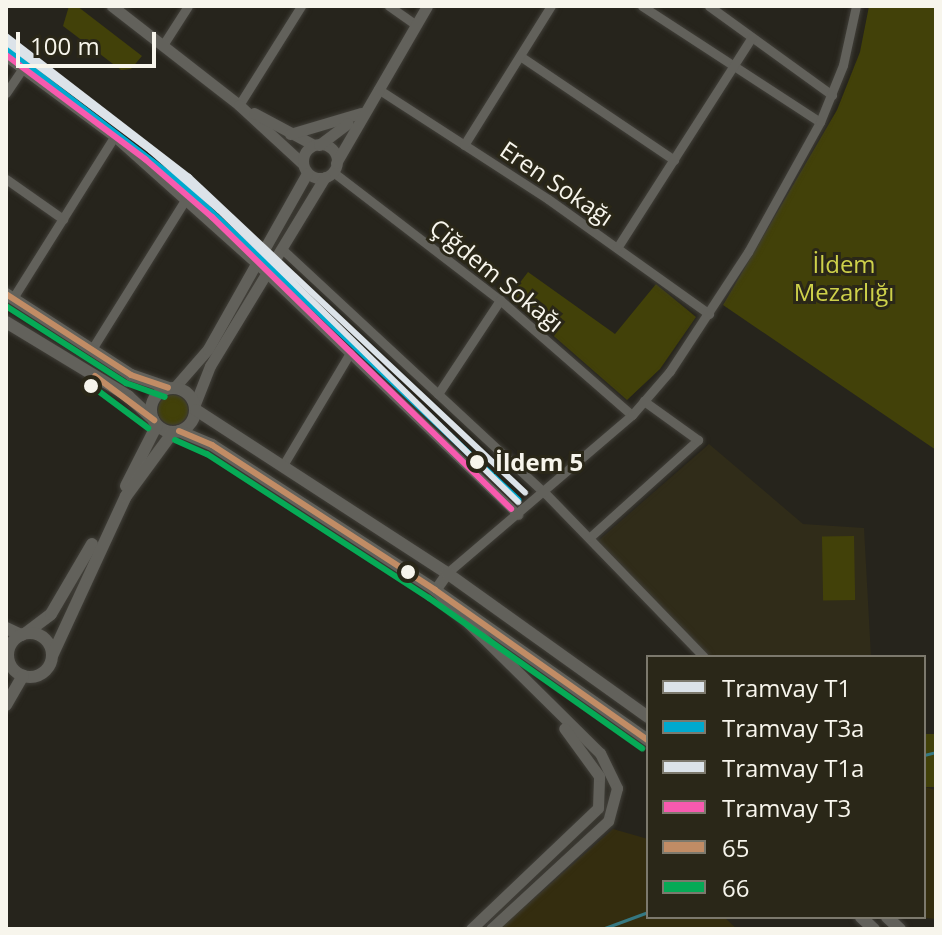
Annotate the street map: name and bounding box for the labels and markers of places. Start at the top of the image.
unlabelled marker [83,378,99,394]
place label: İldem 5 [495,448,583,476]
marker: İldem 5 [466,451,488,473]
unlabelled marker [400,564,416,580]

